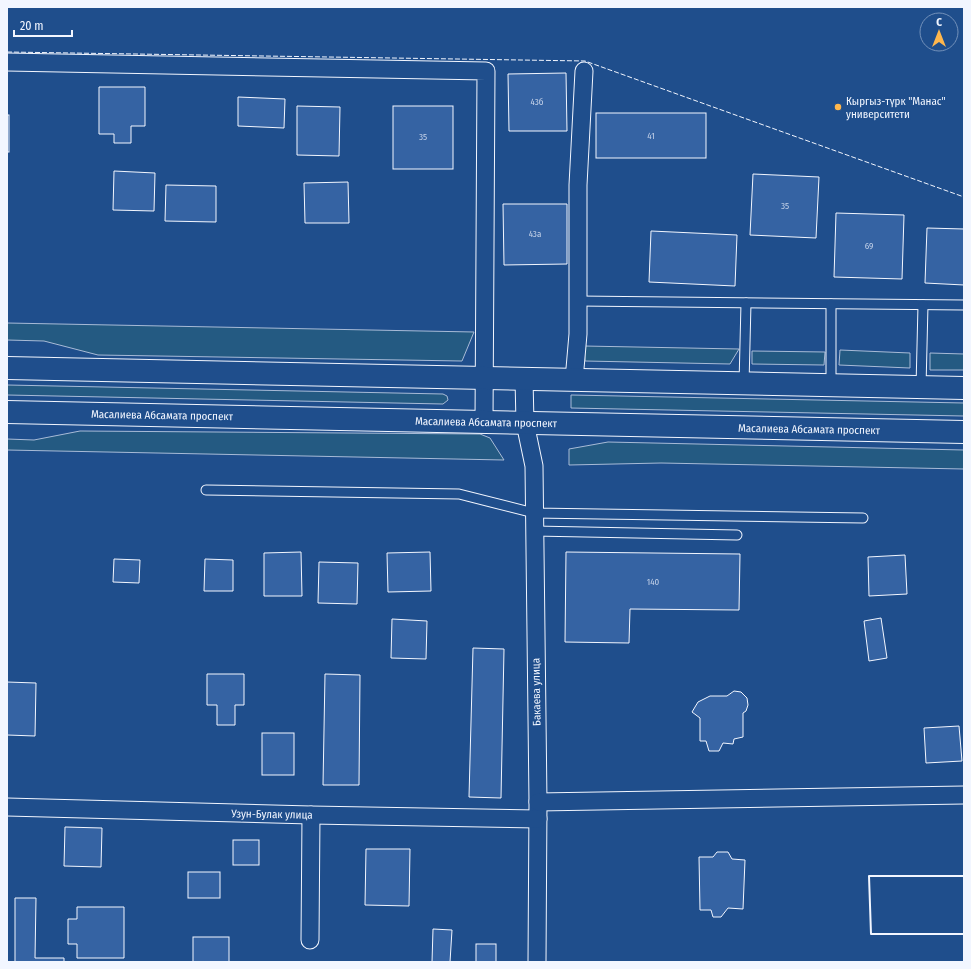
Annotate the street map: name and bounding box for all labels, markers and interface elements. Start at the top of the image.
scale bar [14,12,72,38]
north arrow [919,12,959,52]
text: С [936,16,942,29]
text: 20 m [20,19,44,33]
place label: Кыргыз-түрк "Манас" университети [846,95,946,121]
house number: 43б [531,97,544,107]
marker: Кыргыз-түрк "Манас" университети [833,102,843,112]
house number: 41 [647,131,655,141]
house number: 35 [419,132,427,142]
house number: 35 [781,201,789,211]
house number: 43а [529,229,542,239]
house number: 69 [865,241,873,251]
street label: Масалиева Абсамата проспект [91,408,234,423]
street label: Масалиева Абсамата проспект [415,415,558,430]
street label: Масалиева Абсамата проспект [738,422,881,437]
house number: 140 [647,577,660,587]
street label: Бакаева улица [529,658,544,726]
street label: Узун-Булак улица [230,807,313,822]

